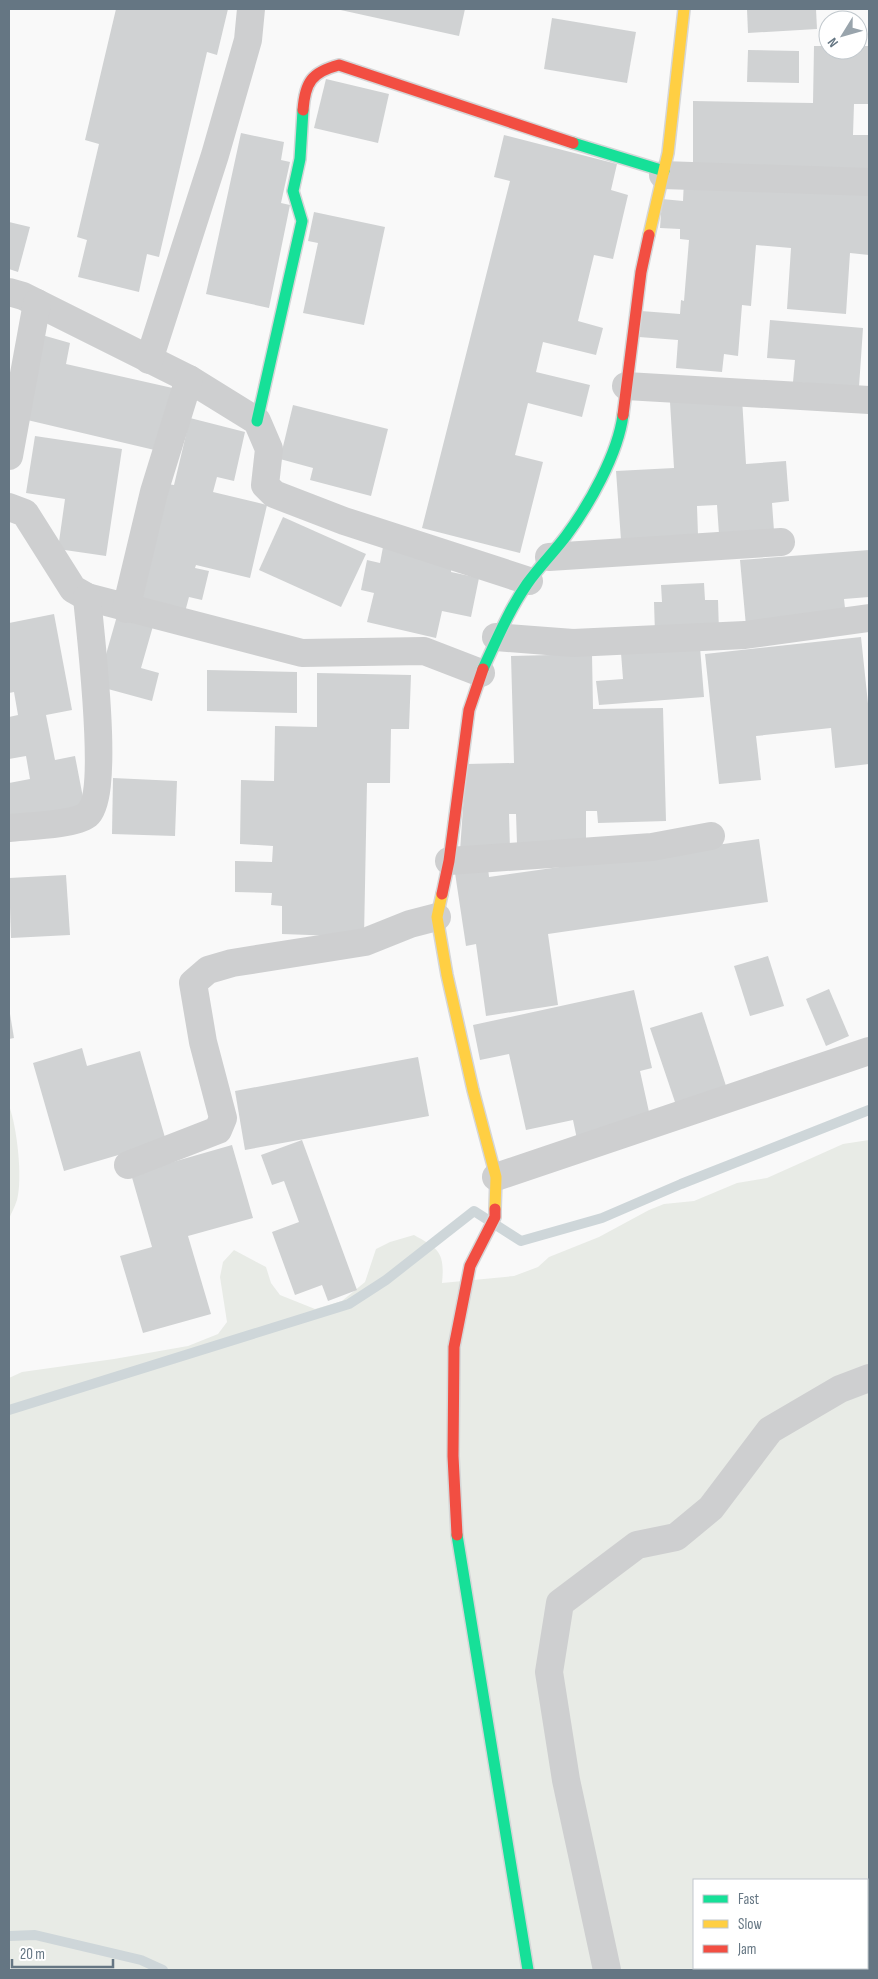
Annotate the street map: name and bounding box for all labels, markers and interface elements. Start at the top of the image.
north arrow [818,10,868,60]
text: N [824,34,842,51]
legend [693,1879,868,1969]
text: Fast [738,1890,760,1909]
text: Slow [738,1915,762,1934]
scale bar [12,1936,114,1968]
text: Jam [737,1940,756,1959]
text: 20 m [20,1945,45,1964]

